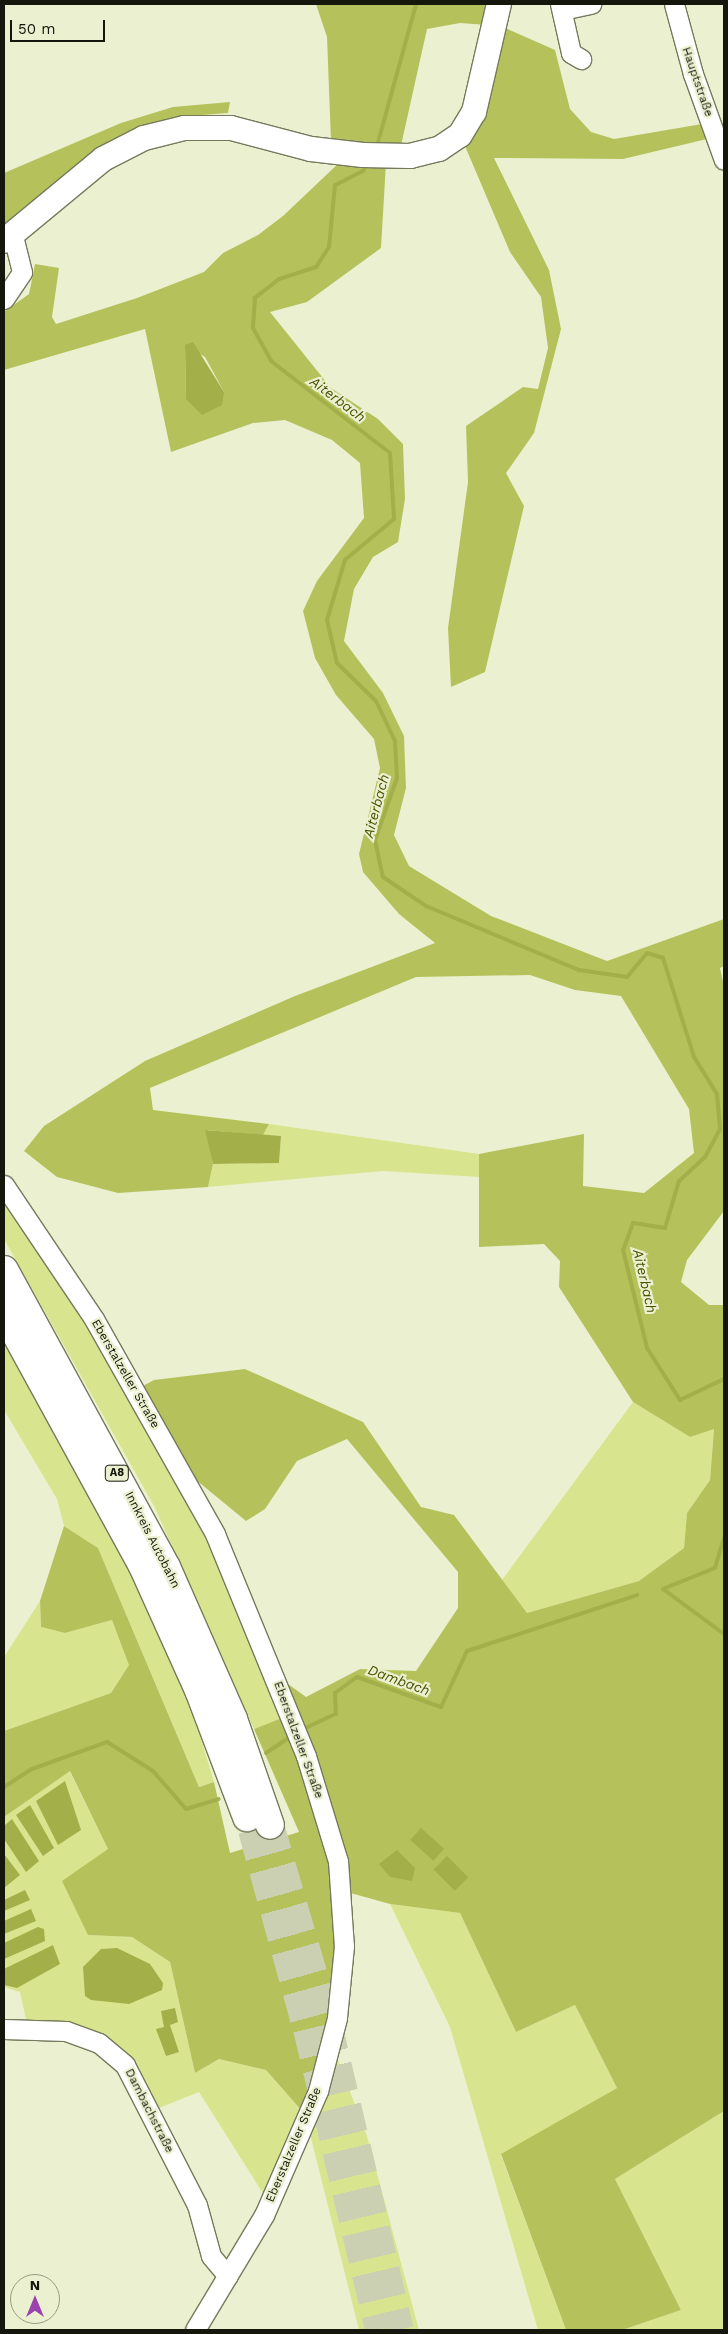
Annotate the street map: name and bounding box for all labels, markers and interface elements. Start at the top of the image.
scale bar [12,10,108,42]
text: 50 m [18,20,55,38]
street label: Hauptstraße [678,45,716,119]
water label: Aiterbach [307,373,369,425]
water label: Aiterbach [359,773,393,839]
water label: Aiterbach [630,1248,660,1314]
street label: Eberstalzeller Straße [88,1317,162,1431]
road number: A8 [104,1465,130,1482]
street label: Innkreis Autobahn [121,1489,183,1591]
water label: Dambach [366,1661,432,1699]
street label: Eberstalzeller Straße [270,1679,326,1801]
street label: Dambachstraße [122,2067,176,2155]
street label: Eberstalzeller Straße [263,2085,325,2205]
north arrow [10,2274,60,2324]
text: N [30,2277,40,2293]

